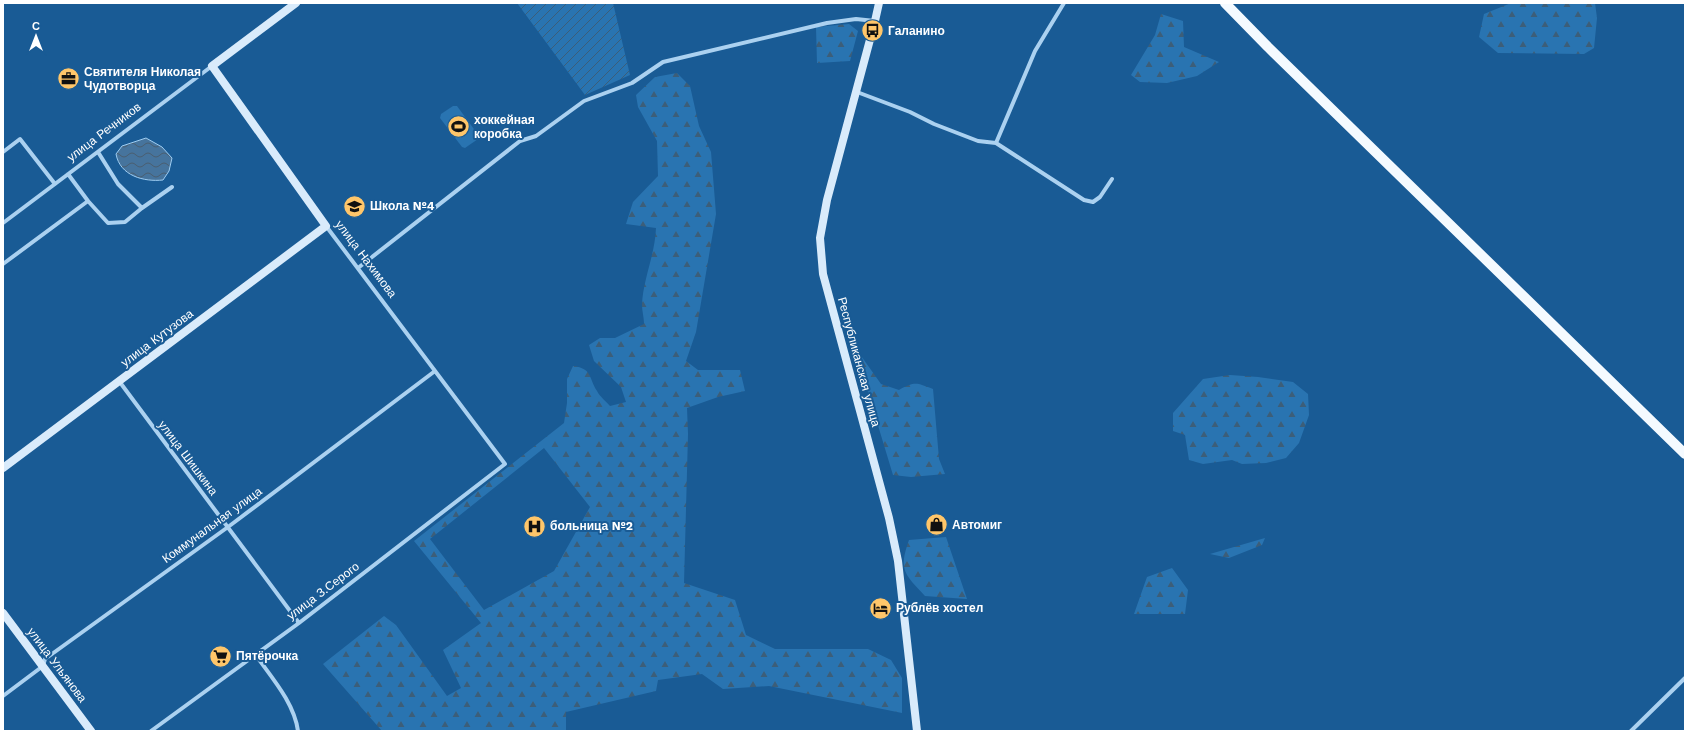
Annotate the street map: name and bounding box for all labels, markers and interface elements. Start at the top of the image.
north arrow [16,16,56,56]
bus stop icon: Галанино [860,18,886,44]
text: С [32,20,40,33]
place label: Галанино [888,24,945,38]
place label: Святителя Николая Чудотворца [84,65,201,93]
office icon: Святителя Николая Чудотворца [56,66,82,92]
street label: улица Речников [64,100,144,164]
place label: хоккейная коробка [474,113,535,141]
sports icon: хоккейная коробка [446,114,472,140]
school or university icon: Школа №4 [341,193,367,219]
place label: Школа №4 [370,199,435,213]
street label: улица Нахимова [332,218,400,301]
street label: Республиканская улица [835,296,883,429]
street label: улица Кутузова [118,306,196,370]
street label: улица Шишкина [155,418,221,498]
street label: Коммунальная улица [159,484,265,566]
shop icon: Автомиг [924,512,950,538]
hospital icon: больница №2 [522,513,548,539]
place label: Автомиг [952,518,1002,532]
place label: больница №2 [550,519,633,533]
street label: улица З.Серого [284,559,362,623]
hotel icon: Рублёв хостел [867,595,893,621]
place label: Рублёв хостел [896,601,983,615]
street label: улица Ульянова [24,625,90,705]
supermarket icon: Пятёрочка [208,643,234,669]
place label: Пятёрочка [236,649,299,663]

